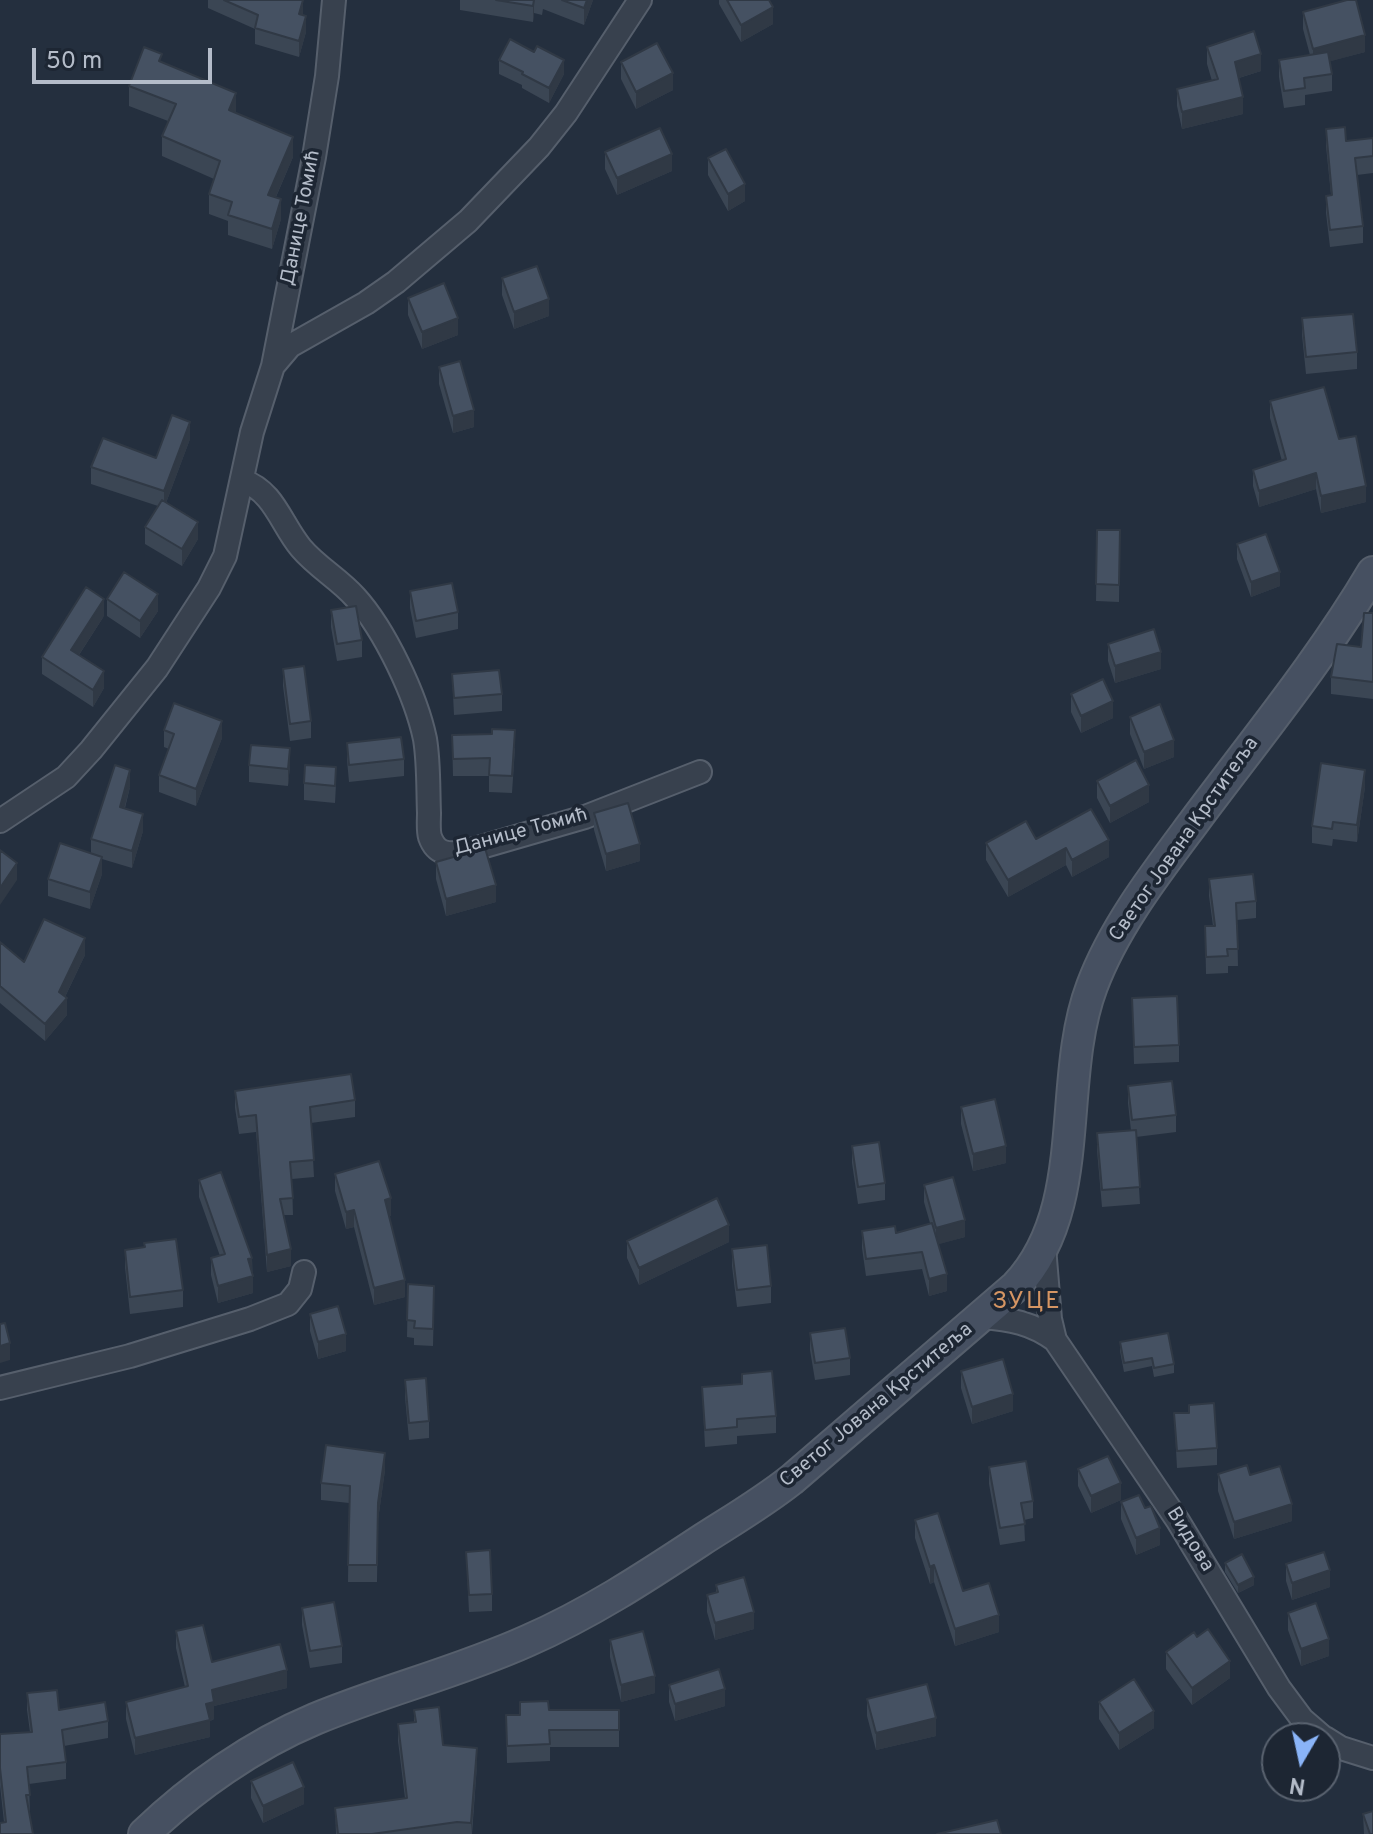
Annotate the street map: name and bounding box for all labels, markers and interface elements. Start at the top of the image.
scale bar [36,32,216,82]
text: 50 m [46,47,102,77]
street label: Данице Томић [277,148,327,288]
street label: Светог Јована Крститеља [1105,733,1265,947]
street label: Данице Томић [451,804,591,862]
district label: ЗУЦЕ [992,1289,1062,1317]
street label: Светог Јована Крститеља [776,1318,978,1494]
street label: Видова [1160,1503,1218,1577]
north arrow [1261,1722,1341,1802]
text: N [1288,1770,1307,1799]

